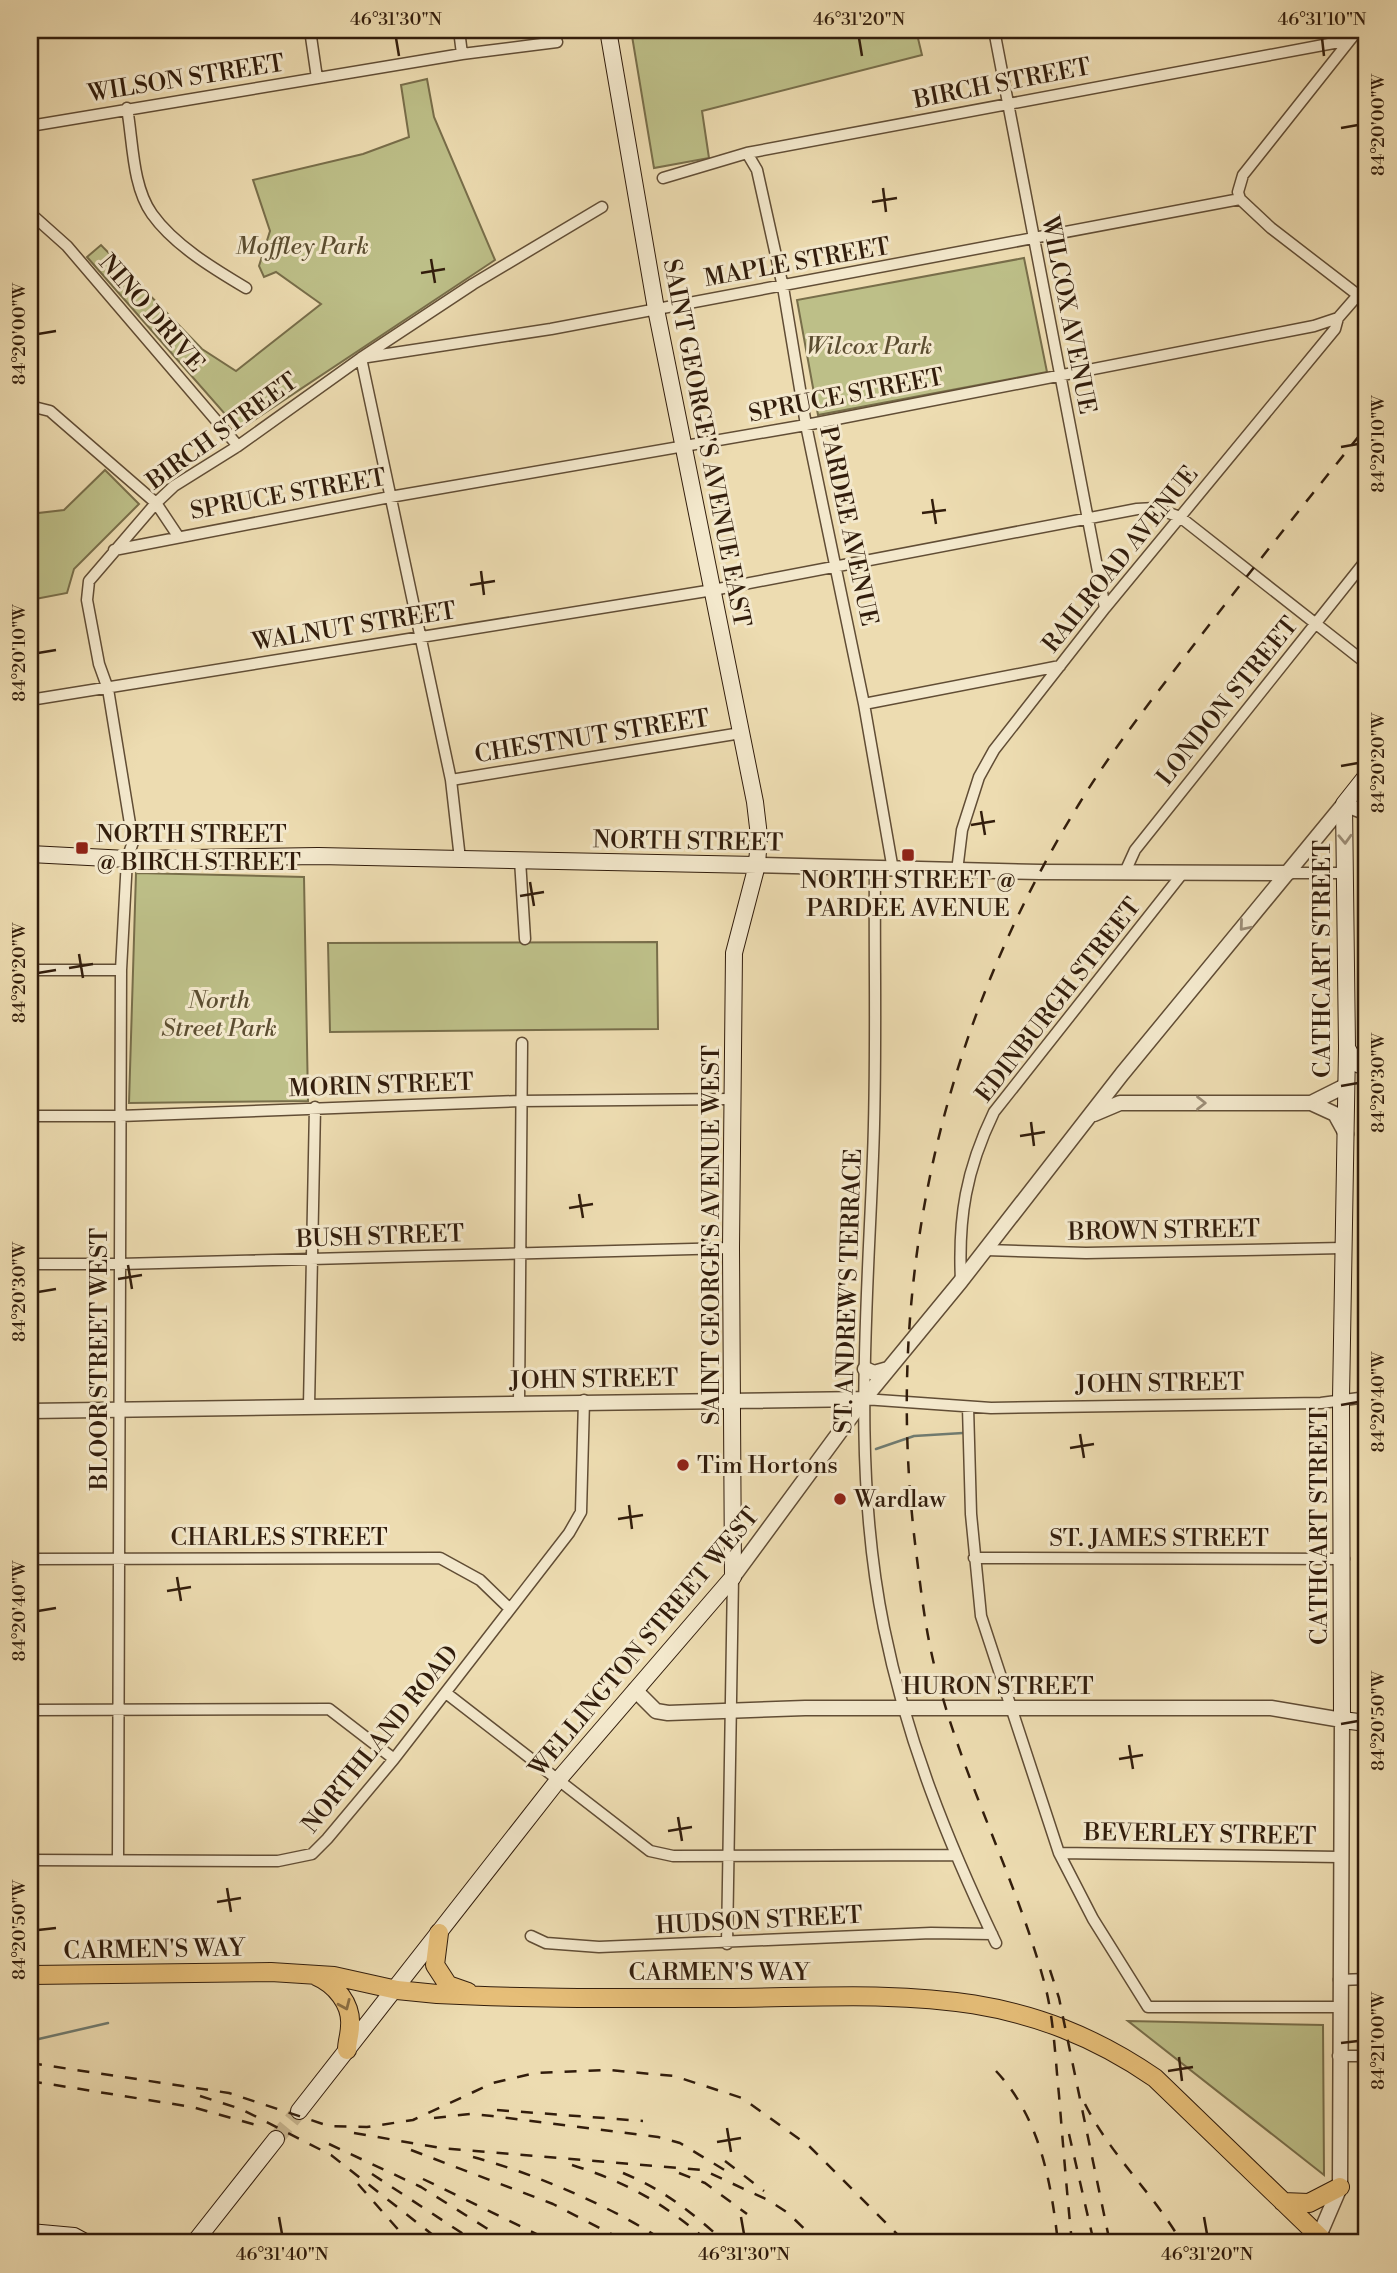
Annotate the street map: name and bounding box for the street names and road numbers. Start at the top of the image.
street label: WILSON STREET [85,49,287,109]
street label: BIRCH STREET [910,52,1093,116]
street label: WILCOX AVENUE [1034,213,1102,417]
street label: MAPLE STREET [702,232,893,294]
street label: NINO DRIVE [92,249,211,379]
street label: SAINT GEORGE'S AVENUE EAST [656,257,756,630]
street label: SPRUCE STREET [746,362,946,430]
street label: BIRCH STREET [140,367,304,497]
street label: PARDEE AVENUE [812,423,884,629]
street label: RAILROAD AVENUE [1036,460,1205,659]
street label: SPRUCE STREET [188,463,389,527]
street label: WALNUT STREET [249,596,458,658]
street label: LONDON STREET [1150,611,1305,792]
street label: CHESTNUT STREET [473,704,712,770]
street label: NORTH STREET [592,825,784,859]
street label: CATHCART STREET [1308,840,1338,1078]
street label: EDINBURGH STREET [970,892,1148,1109]
street label: SAINT GEORGE'S AVENUE WEST [697,1045,727,1425]
street label: MORIN STREET [288,1068,474,1104]
street label: ST. ANDREW'S TERRACE [829,1148,869,1434]
street label: BROWN STREET [1067,1214,1260,1248]
street label: BUSH STREET [294,1219,465,1255]
street label: BLOOR STREET WEST [85,1228,115,1491]
street label: JOHN STREET [508,1364,679,1396]
street label: JOHN STREET [1074,1368,1245,1400]
street label: CATHCART STREET [1305,1407,1335,1645]
street label: WELLINGTON STREET WEST [523,1502,766,1784]
street label: CHARLES STREET [170,1523,388,1553]
street label: ST. JAMES STREET [1049,1524,1269,1554]
street label: NORTHLAND ROAD [296,1640,466,1839]
street label: HURON STREET [902,1672,1094,1702]
street label: BEVERLEY STREET [1082,1818,1317,1852]
street label: HUDSON STREET [655,1901,863,1941]
street label: CARMEN'S WAY [63,1933,246,1967]
street label: CARMEN'S WAY [628,1958,811,1988]

